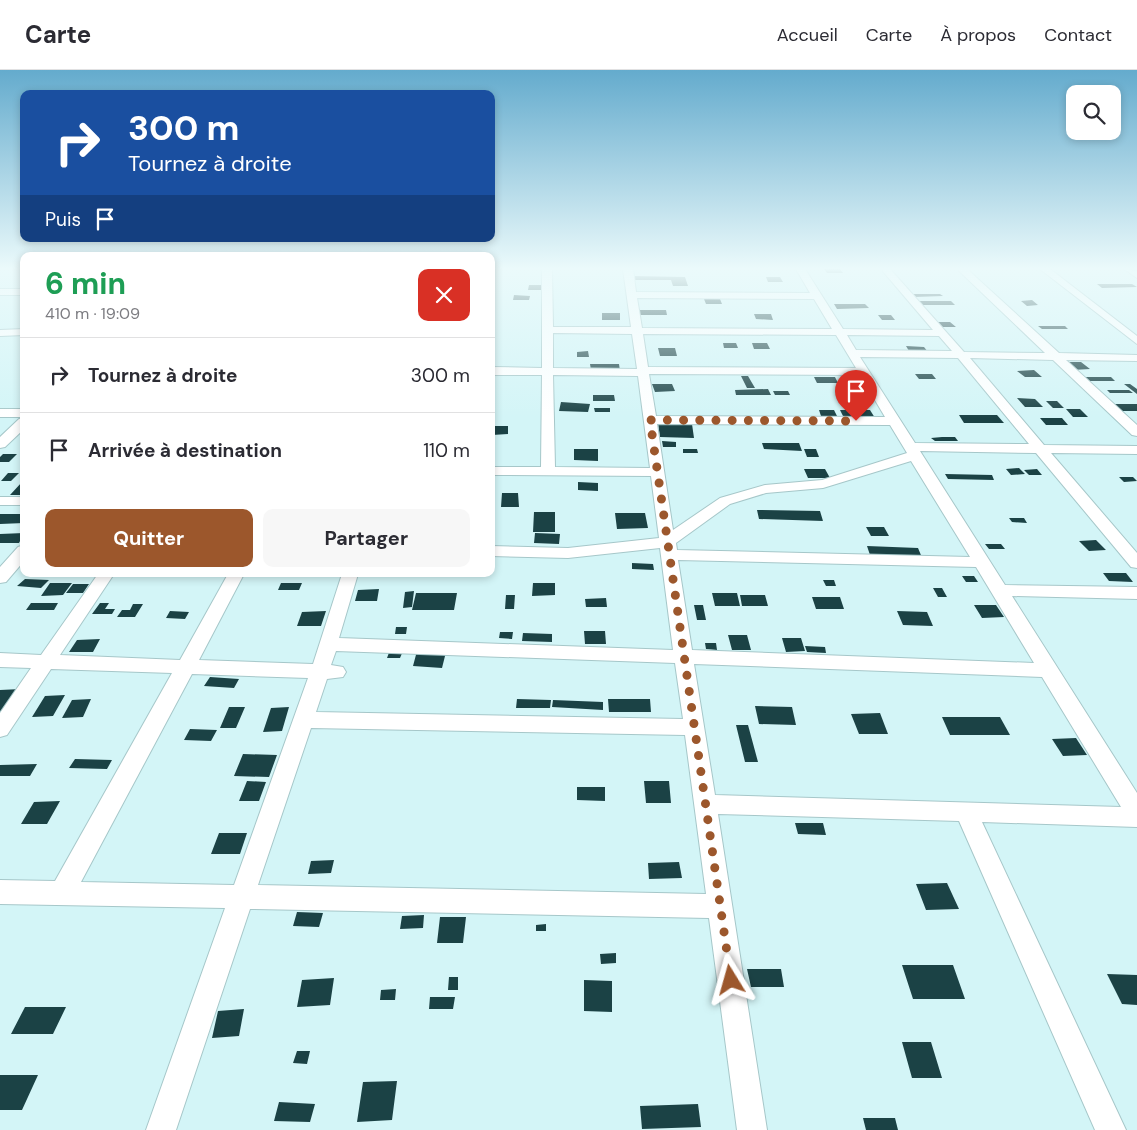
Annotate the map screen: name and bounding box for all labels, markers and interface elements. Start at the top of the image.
text: Carte [25,19,91,50]
text: Accueil [777,23,838,47]
text: Carte [866,23,912,47]
text: À propos [940,23,1016,47]
text: Contact [1044,23,1112,47]
map controls [1066,85,1121,140]
button: search [1066,85,1121,140]
text: 300 m [128,105,240,151]
icon: right [45,110,110,175]
text: Tournez à droite [128,149,292,178]
icon: arrive [91,205,119,233]
text: Puis [45,207,81,232]
text: 6 min [45,264,126,303]
button: close [418,269,470,321]
text: 410 m · 19:09 [45,303,140,324]
icon: right [45,361,73,389]
text: Tournez à droite [88,363,238,388]
text: 300 m [411,363,470,388]
pin [835,370,877,421]
icon: arrive [842,377,870,405]
icon: arrive [45,436,73,464]
text: Arrivée à destination [88,438,282,463]
text: 110 m [423,438,470,463]
button: Quitter [45,509,253,567]
button: Partager [263,509,470,567]
position arrow [704,953,756,1005]

